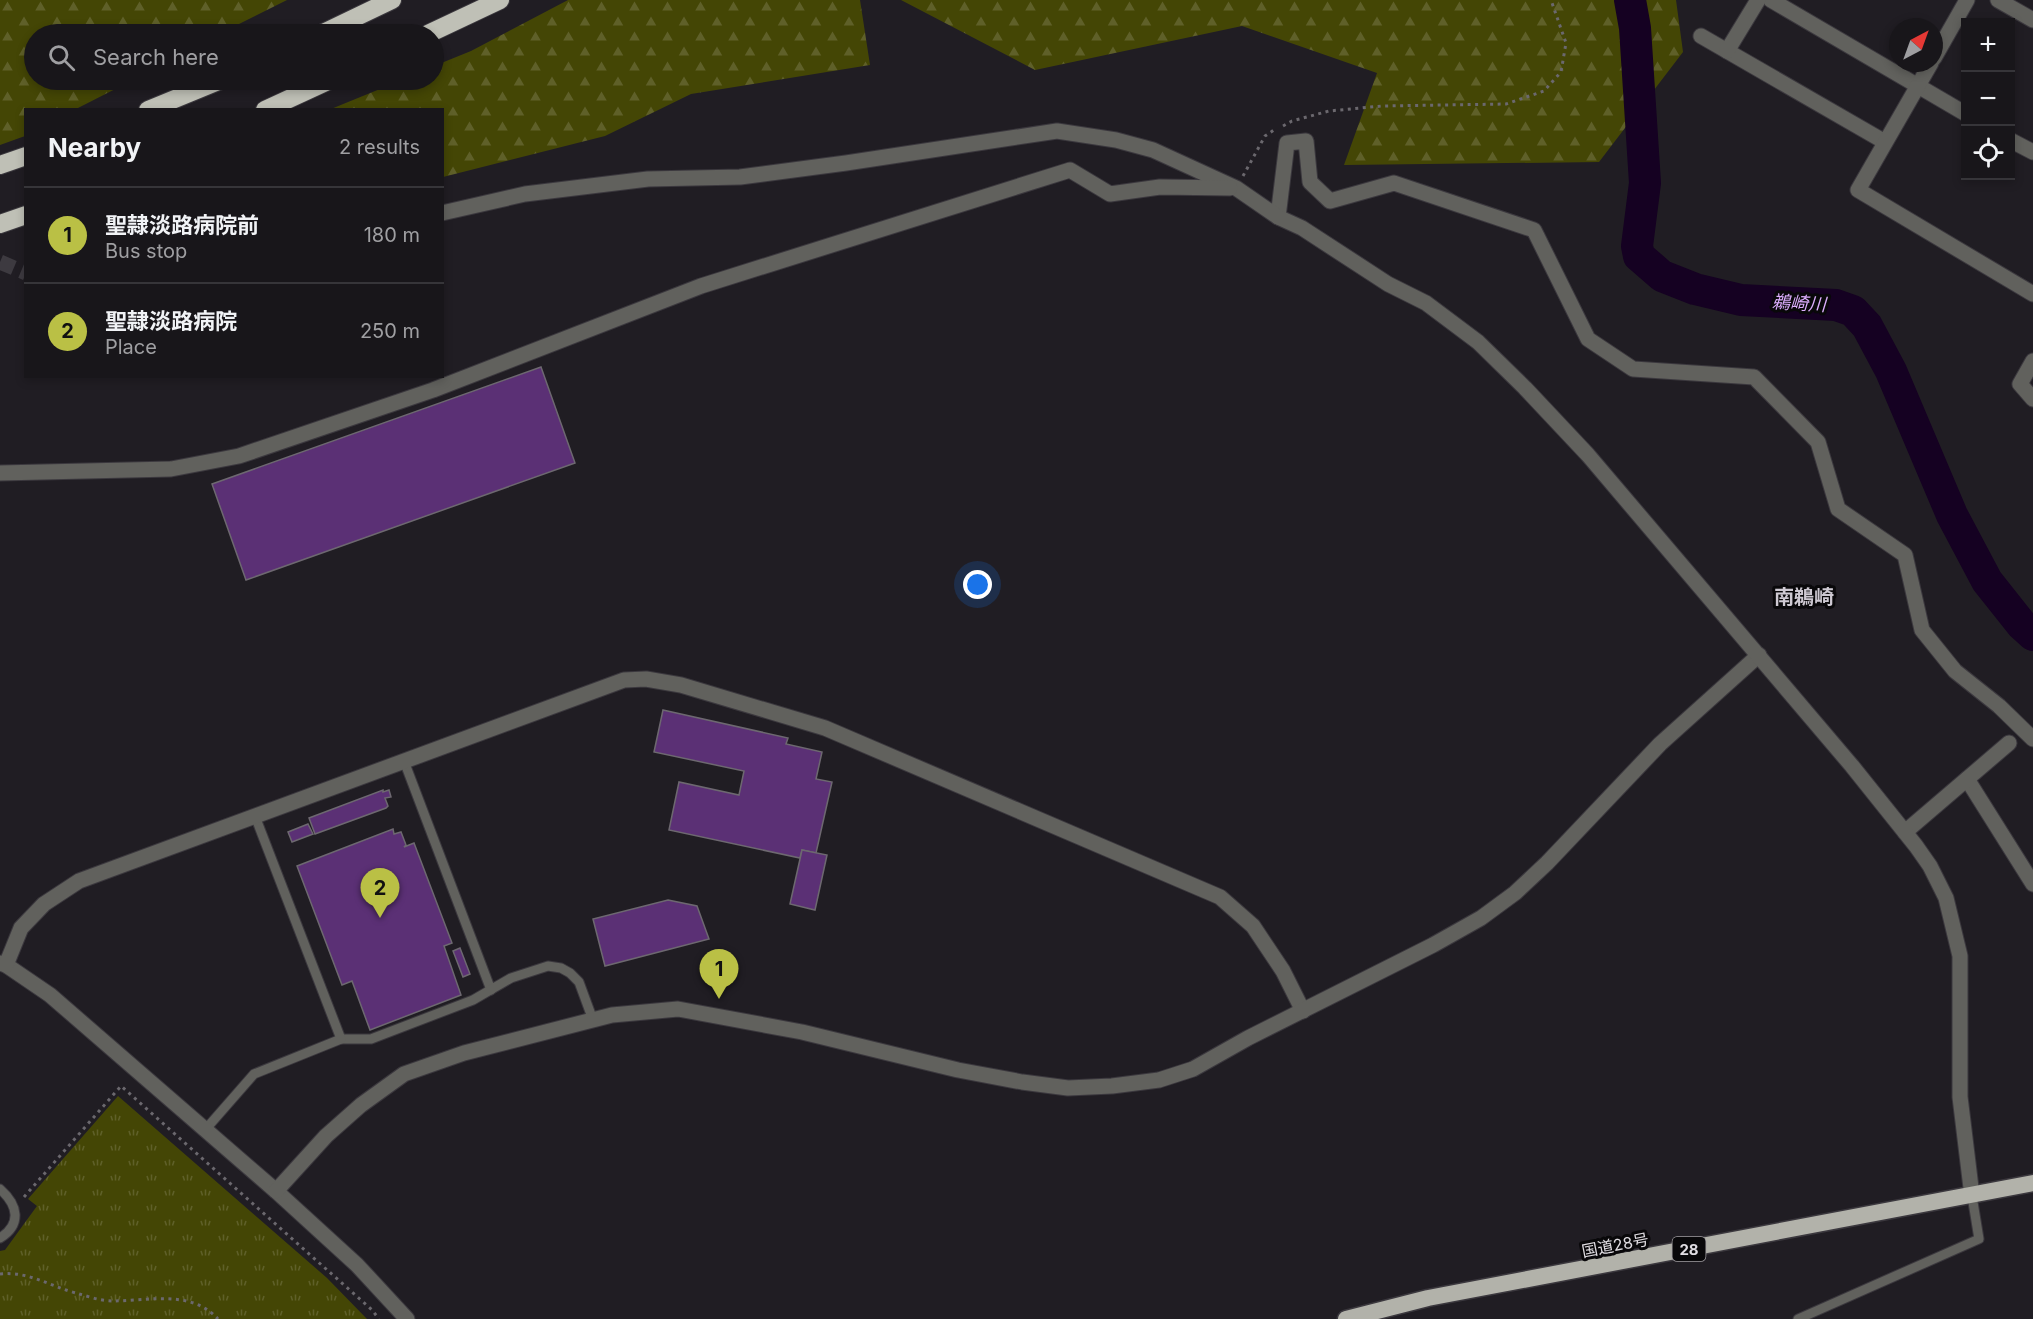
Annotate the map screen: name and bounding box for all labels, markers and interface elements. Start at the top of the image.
north arrow [1889,18,1943,72]
map controls [1961,18,2015,180]
button: + [1961,18,2015,72]
search box [24,24,444,90]
icon: search [45,41,78,74]
text: Search here [93,44,219,70]
button: − [1961,72,2015,126]
button: locate [1961,126,2015,180]
text: Nearby [48,132,141,163]
text: 2 results [339,135,420,159]
text: 聖隷淡路病院前 [105,212,259,238]
text: 1 [63,223,72,247]
text: 180 m [364,223,420,247]
text: Bus stop [105,239,187,263]
water label: 鵜崎川 [1771,291,1829,315]
text: 聖隷淡路病院 [105,308,237,334]
text: 2 [61,319,74,343]
text: 250 m [360,319,420,343]
text: Place [105,335,157,359]
your location [963,570,992,599]
district label: 南鵜崎 [1774,585,1834,609]
pin: 2 [360,868,400,918]
pin: 1 [700,950,738,999]
street label: 国道28号 [1580,1229,1650,1261]
road number: 28 [1672,1237,1706,1261]

